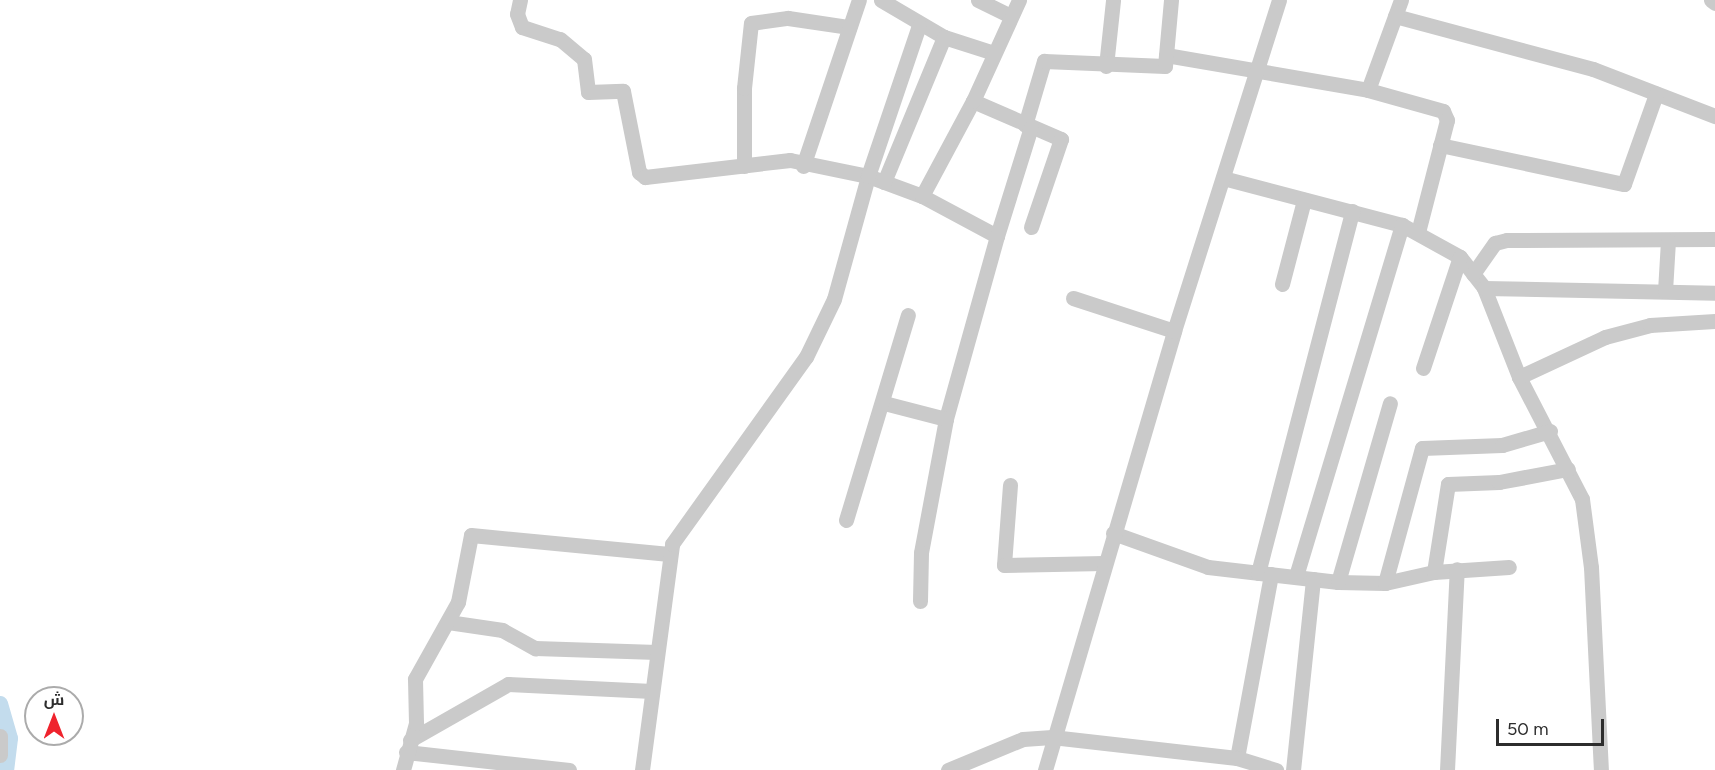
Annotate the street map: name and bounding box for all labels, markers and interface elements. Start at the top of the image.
north arrow [24,686,84,746]
text: ش [44,690,64,709]
scale bar [1499,707,1607,745]
text: 50 m [1507,718,1549,740]

